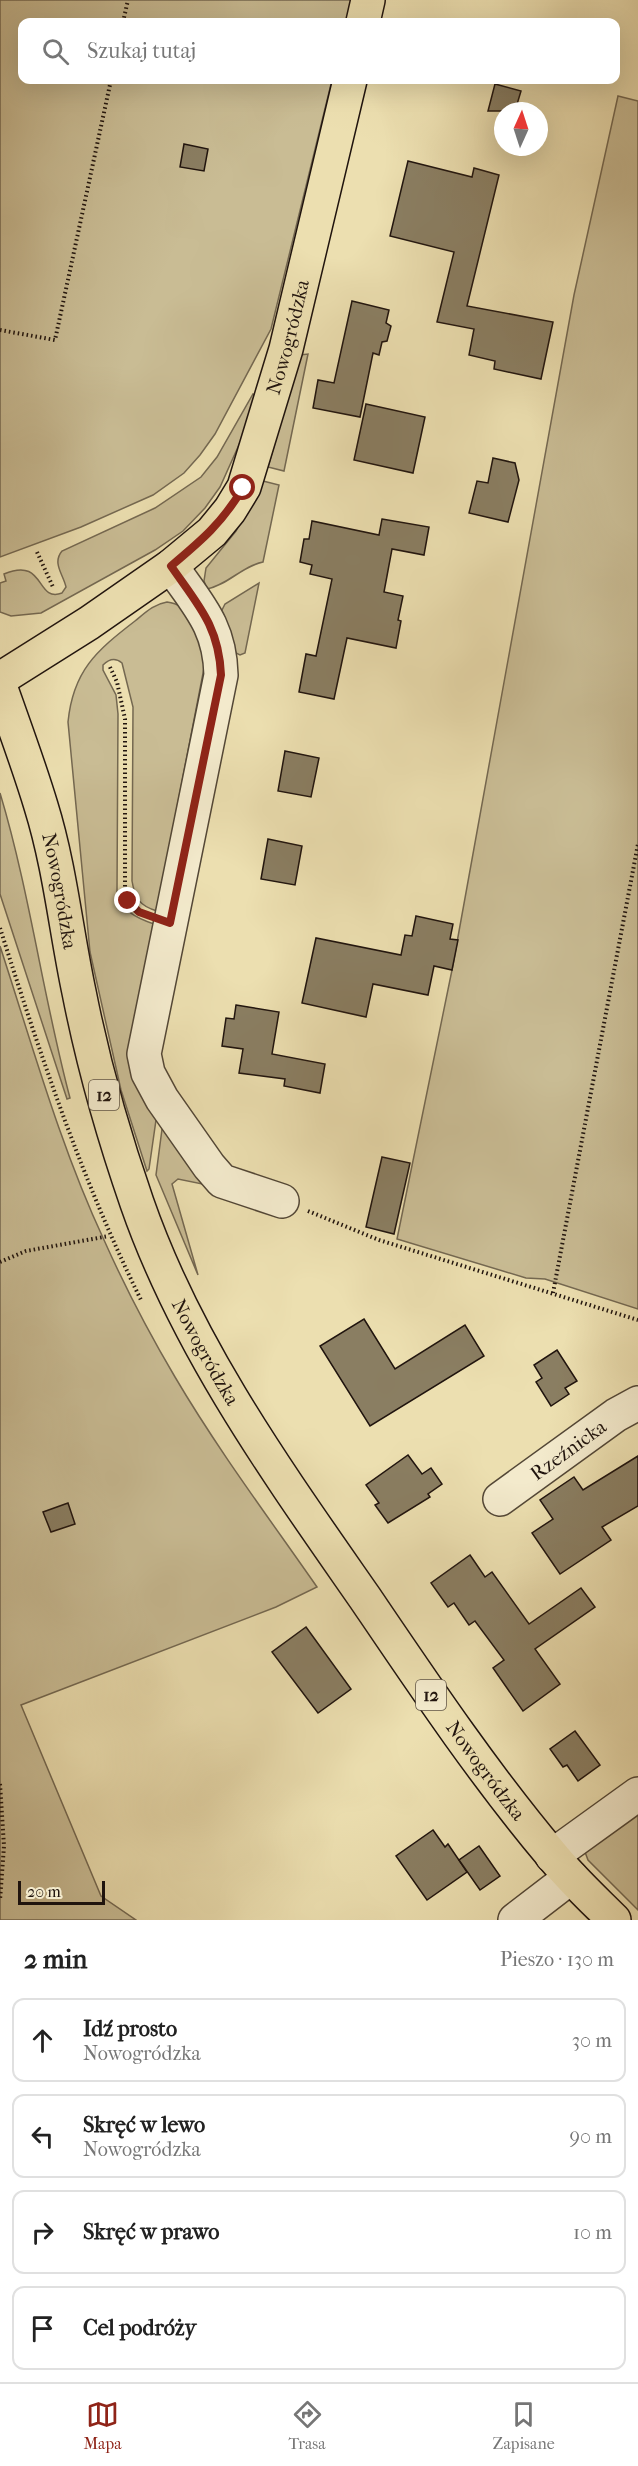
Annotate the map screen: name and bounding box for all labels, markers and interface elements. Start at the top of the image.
search box [18,18,620,84]
icon: search [39,35,72,68]
text: Szukaj tutaj [87,38,196,64]
north arrow [494,102,548,156]
street label: Nowogródzka [261,277,314,397]
route start [229,474,255,500]
street label: Nowogródzka [37,831,82,952]
route end [114,887,140,913]
road number: 12 [89,1080,119,1110]
street label: Nowogródzka [167,1295,245,1410]
street label: Rzeźnicka [526,1414,611,1485]
road number: 12 [416,1680,446,1710]
street label: Nowogródzka [442,1716,531,1825]
scale bar [18,1878,105,1906]
text: 20 m [27,1882,61,1901]
text: 2 min [24,1944,87,1975]
text: Pieszo · 130 m [500,1948,614,1971]
text: Idź prosto [83,2016,177,2042]
icon: ahead [26,2024,59,2057]
text: 30 m [572,2029,612,2052]
text: Nowogródzka [83,2042,201,2065]
text: Skręć w lewo [83,2112,205,2138]
icon: left [26,2120,59,2153]
text: 90 m [570,2125,612,2148]
text: Nowogródzka [83,2138,201,2161]
icon: right [26,2216,59,2249]
text: Skręć w prawo [83,2219,219,2245]
text: 10 m [573,2221,612,2244]
icon: arrive [26,2312,59,2345]
text: Cel podróży [83,2315,196,2341]
tab: Mapa [83,2398,122,2453]
tab: Trasa [288,2398,326,2453]
tab: Zapisane [493,2398,555,2453]

